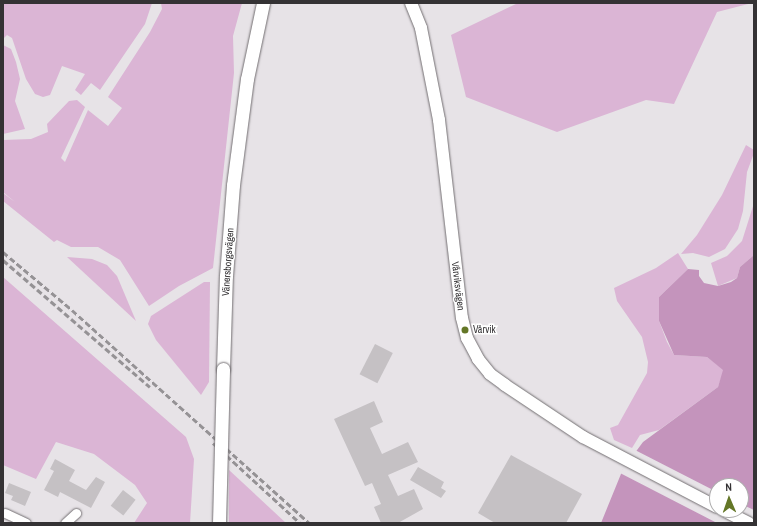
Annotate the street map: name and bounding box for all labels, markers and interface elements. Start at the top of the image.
street label: Vänersborgsvägen [220,228,236,296]
street label: Vårviksvägen [449,261,467,311]
place label: Vårvik [473,324,496,336]
marker: Vårvik [460,325,470,335]
north arrow [709,478,749,518]
text: N [725,480,732,494]

